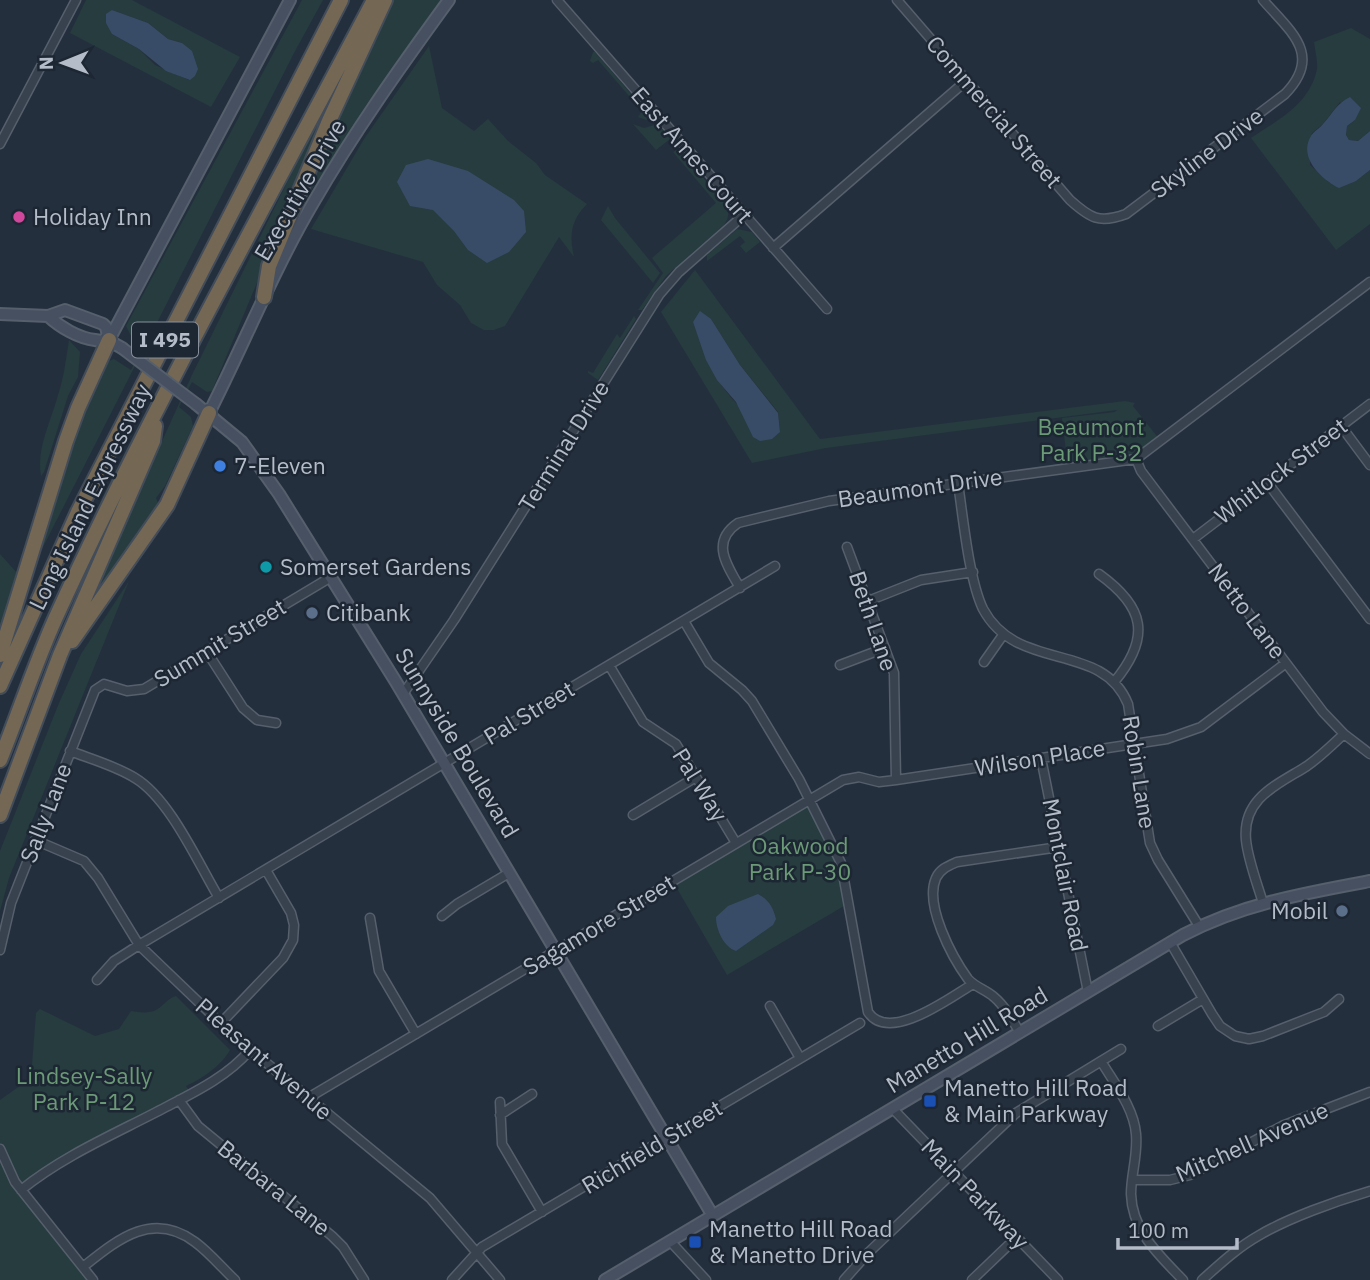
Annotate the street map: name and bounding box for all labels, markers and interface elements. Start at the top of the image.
north arrow [28,28,98,98]
street label: Commercial Street [920,29,1069,194]
text: N [34,56,58,70]
street label: East Ames Court [625,80,760,229]
street label: Skyline Drive [1144,100,1269,204]
street label: Executive Drive [247,113,352,266]
place label: Holiday Inn [33,201,152,231]
marker: Holiday Inn [11,209,27,225]
road number: I 495 [132,322,198,358]
street label: Terminal Drive [511,374,615,517]
street label: Long Island Expressway [21,378,157,615]
street label: Whitlock Street [1208,410,1353,530]
park label: Beaumont Park P-32 [1037,411,1145,467]
place label: 7-Eleven [234,450,326,480]
marker: 7-Eleven [212,458,228,474]
street label: Beaumont Drive [836,461,1004,513]
place label: Somerset Gardens [280,551,472,581]
street label: Netto Lane [1202,556,1294,664]
marker: Somerset Gardens [258,559,274,575]
street label: Beth Lane [843,567,905,675]
street label: Summit Street [148,591,291,693]
place label: Citibank [326,597,411,627]
marker: Citibank [304,605,320,621]
street label: Sunnyside Boulevard [389,642,527,843]
street label: Pal Street [478,673,579,751]
street label: Robin Lane [1116,713,1164,831]
street label: Wilson Place [973,732,1107,782]
street label: Pal Way [667,742,735,827]
street label: Sally Lane [12,759,78,867]
street label: Montclair Road [1036,796,1096,954]
park label: Oakwood Park P-30 [749,830,851,886]
street label: Sagamore Street [517,867,680,981]
place label: Mobil [1271,895,1328,925]
marker: Mobil [1334,903,1350,919]
street label: Manetto Hill Road [880,979,1053,1099]
street label: Pleasant Avenue [190,991,339,1126]
park label: Lindsey-Sally Park P-12 [16,1060,153,1116]
place label: Manetto Hill Road & Main Parkway [944,1072,1128,1128]
street label: Richfield Street [576,1092,727,1200]
marker: Manetto Hill Road & Main Parkway [922,1093,938,1109]
street label: Mitchell Avenue [1170,1094,1333,1188]
street label: Barbara Lane [212,1132,337,1242]
street label: Main Parkway [915,1132,1036,1255]
scale bar [1118,1206,1237,1250]
place label: Manetto Hill Road & Manetto Drive [709,1213,893,1269]
text: 100 m [1128,1216,1189,1244]
marker: Manetto Hill Road & Manetto Drive [687,1234,703,1250]

